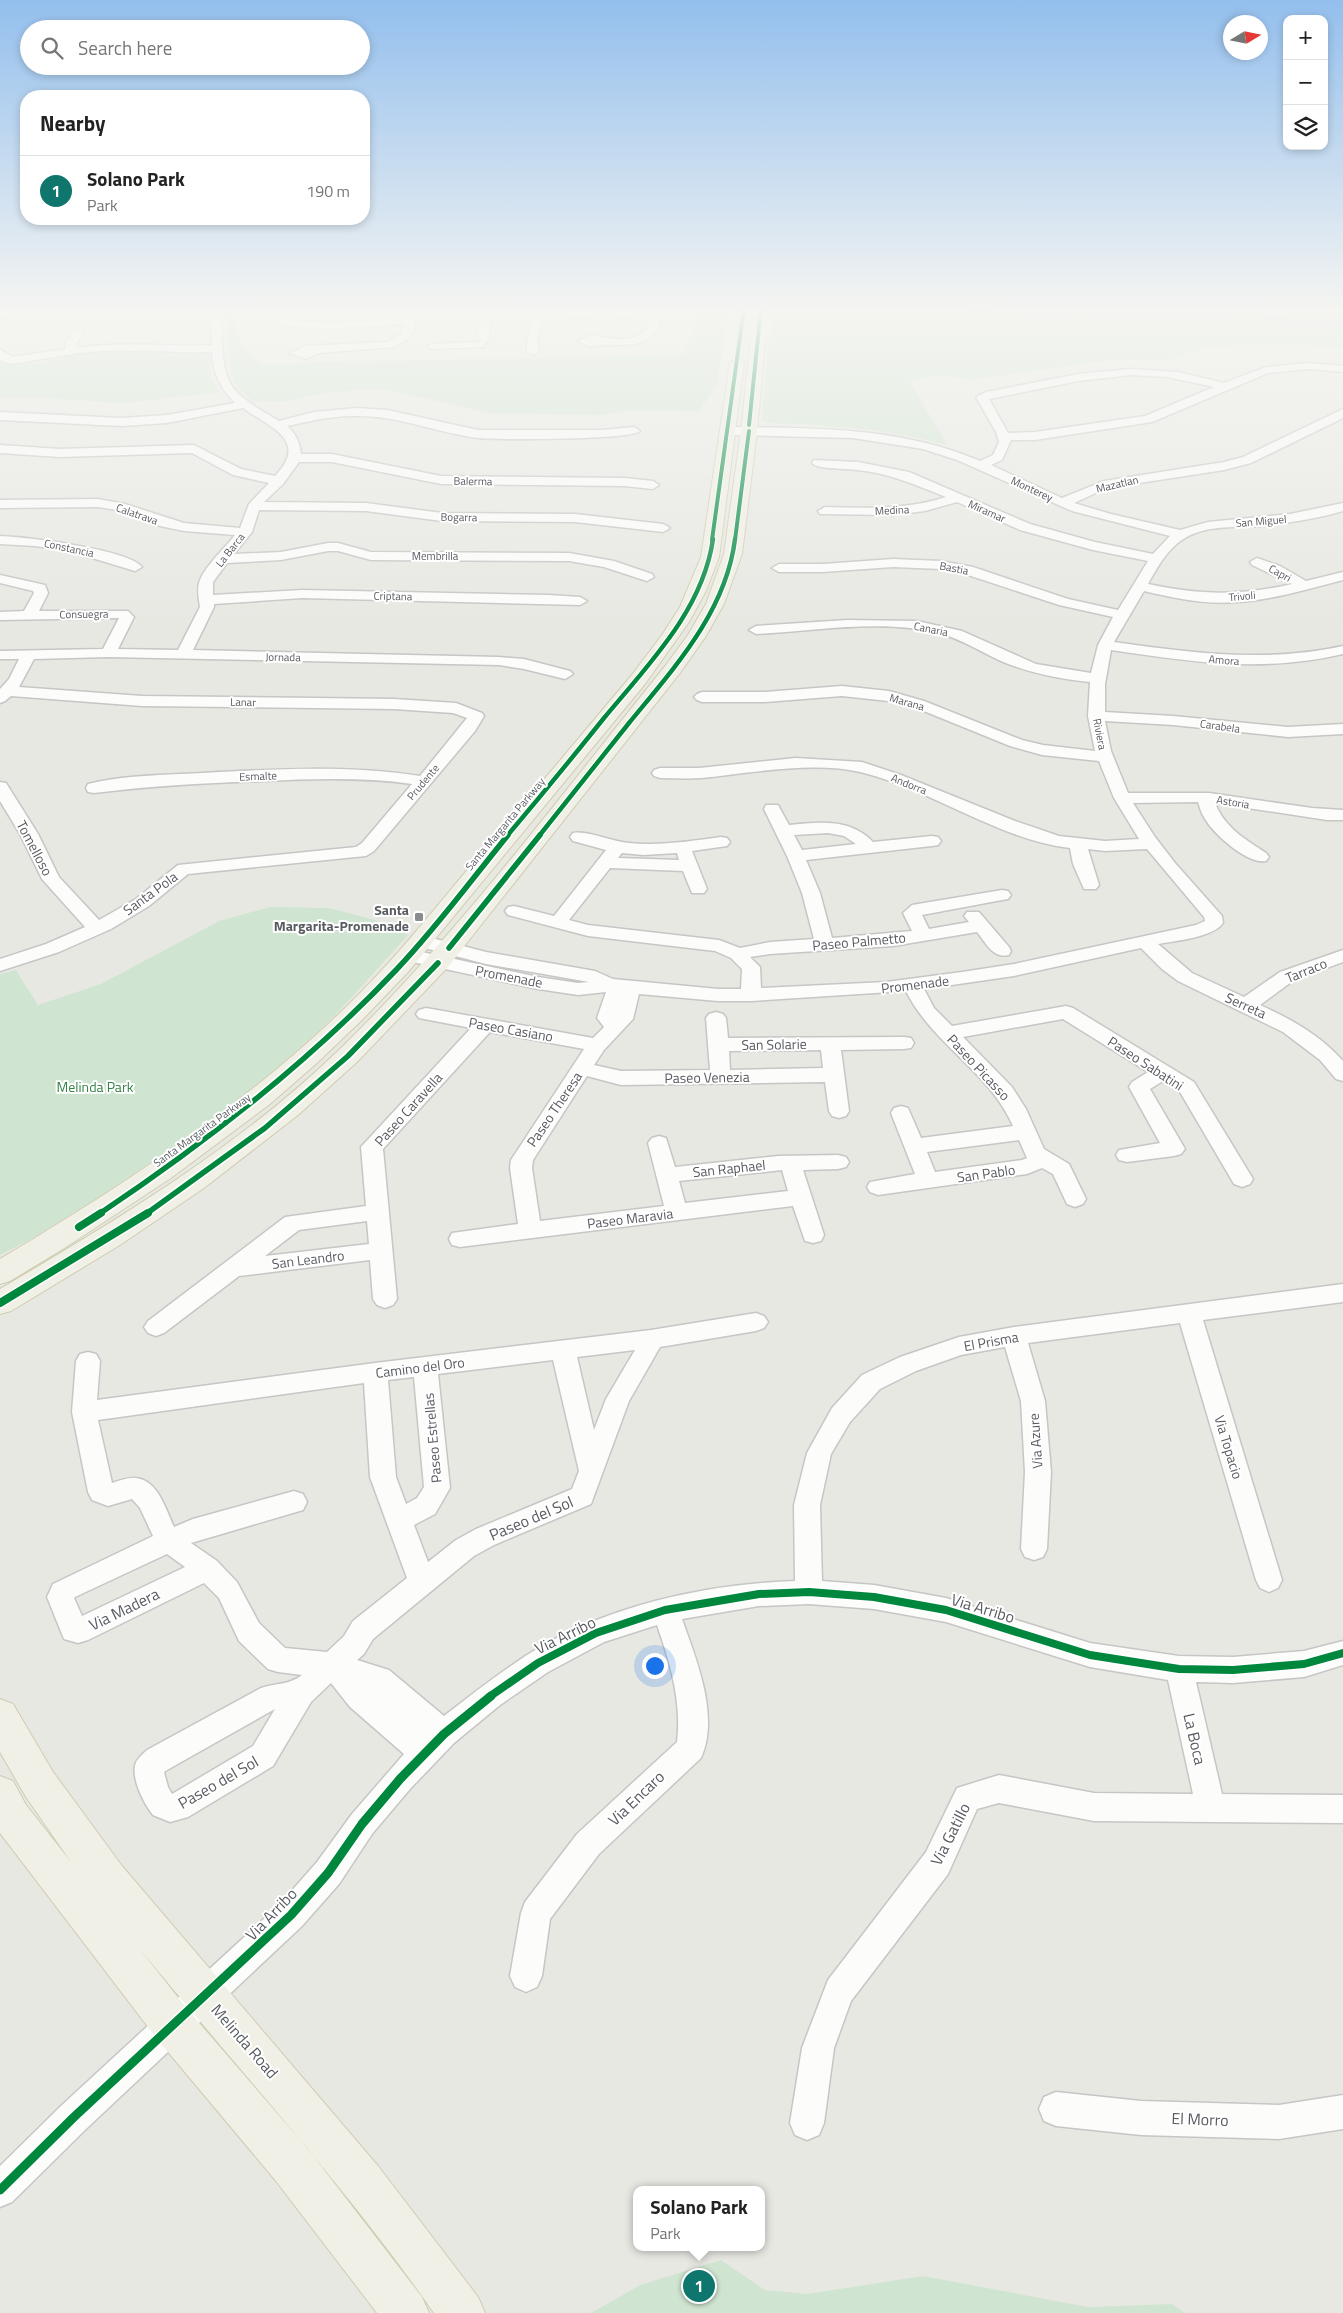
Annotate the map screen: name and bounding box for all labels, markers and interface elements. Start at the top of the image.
north arrow [1223,15,1268,60]
map controls [1283,15,1328,150]
button: + [1283,15,1328,60]
search box [20,20,370,75]
text: Search here [78,33,172,62]
icon: search [38,34,66,62]
button: − [1283,60,1328,105]
button: layers [1283,105,1328,150]
text: Nearby [40,107,105,139]
text: Solano Park [87,164,185,193]
text: 1 [52,179,60,203]
text: 190 m [306,179,350,203]
text: Park [87,193,118,217]
street label: Mazatlan [1094,471,1140,497]
street label: Monterey [1008,472,1056,506]
street label: Balerma [453,473,493,489]
street label: Miramar [966,496,1008,526]
street label: Calatrava [114,499,161,529]
street label: Medina [874,501,910,519]
street label: Bogarra [440,509,478,525]
street label: San Miguel [1235,511,1287,531]
street label: La Barca [212,529,249,570]
street label: Constancia [43,535,96,561]
street label: Membrilla [412,548,459,564]
street label: Bastia [938,557,970,579]
street label: Capri [1266,560,1294,586]
street label: Trivoli [1228,587,1256,605]
street label: Criptana [374,588,413,604]
street label: Consuegra [59,606,109,622]
street label: Canaria [912,618,950,640]
street label: Jornada [265,649,301,665]
street label: Amora [1208,651,1241,669]
street label: Marana [888,689,927,715]
street label: Lanar [230,694,256,710]
street label: Carabela [1199,715,1241,737]
street label: Riviera [1089,717,1111,752]
street label: Prudente [403,760,443,804]
street label: Esmalte [239,767,278,785]
street label: Andorra [889,770,930,799]
street label: Santa Margarita Parkway [461,774,549,874]
street label: Astoria [1215,792,1251,813]
street label: Tomelloso [12,817,58,879]
street label: Santa Pola [118,866,182,920]
place label: Santa Margarita-Promenade [274,899,409,936]
marker: Santa Margarita-Promenade [413,911,425,923]
street label: Paseo Palmetto [811,926,907,956]
street label: Tarraco [1282,952,1330,988]
street label: Promenade [474,959,544,993]
street label: Promenade [880,969,950,999]
street label: Serreta [1222,987,1270,1023]
street label: Paseo Casiano [467,1011,555,1047]
street label: Paseo Picasso [943,1029,1015,1105]
street label: Paseo Sabatini [1104,1031,1188,1095]
street label: San Solarie [741,1033,807,1055]
street label: Paseo Venezia [664,1066,750,1088]
street label: Paseo Caravella [369,1067,447,1151]
street label: Paseo Theresa [521,1067,587,1151]
park label: Melinda Park [57,1076,134,1097]
street label: Santa Margarita Parkway [150,1089,255,1171]
street label: San Raphael [692,1154,766,1182]
street label: San Pablo [956,1159,1016,1187]
street label: Paseo Maravia [586,1202,674,1234]
street label: San Leandro [271,1244,345,1274]
street label: El Prisma [962,1326,1020,1356]
street label: Camino del Oro [374,1351,466,1383]
street label: Paseo Estrellas [418,1392,446,1484]
street label: Via Topacio [1209,1412,1249,1482]
street label: Via Azure [1023,1413,1047,1469]
street label: Paseo del Sol [485,1489,577,1547]
street label: Via Madera [85,1582,163,1636]
street label: Via Arribo [948,1587,1018,1629]
street label: Via Arribo [530,1610,600,1660]
your location [642,1653,668,1679]
street label: La Boca [1177,1711,1213,1767]
street label: Paseo del Sol [173,1749,263,1815]
street label: Via Encaro [602,1765,670,1831]
street label: Via Gatillo [924,1799,976,1869]
street label: Via Arribo [240,1882,302,1946]
street label: Melinda Road [206,1998,284,2084]
street label: El Morro [1171,2106,1229,2132]
popup [633,2186,765,2251]
text: Solano Park [650,2192,748,2221]
text: Park [650,2221,681,2245]
pin: 1 [683,2267,715,2305]

